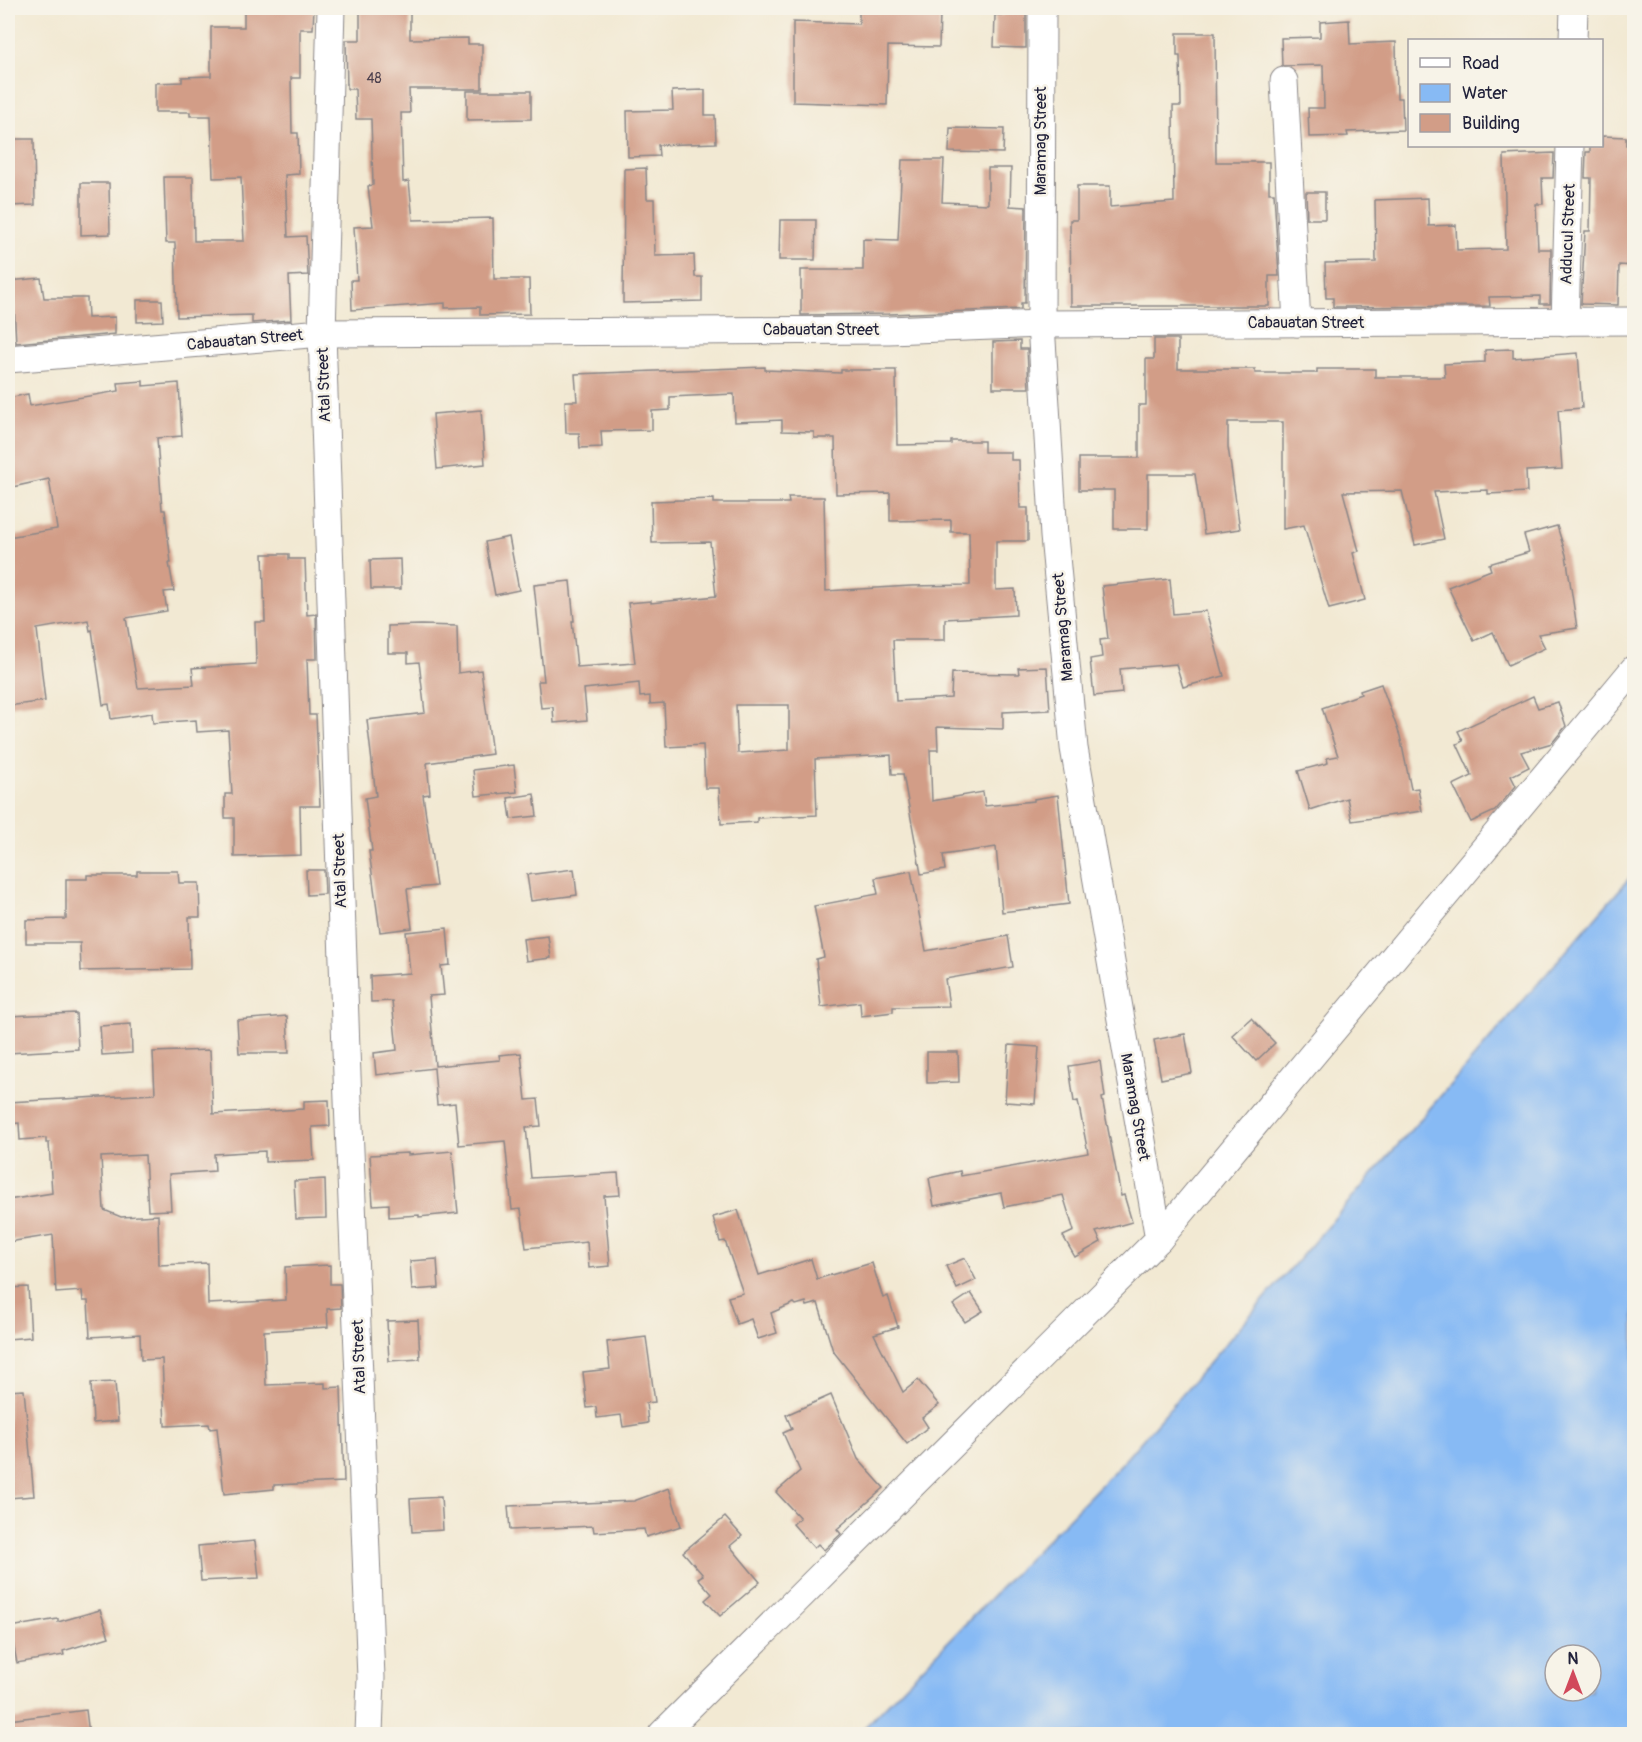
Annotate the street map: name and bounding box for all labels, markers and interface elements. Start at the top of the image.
legend [1408,39,1603,147]
text: Road [1462,52,1499,75]
house number: 48 [366,70,382,87]
text: Water [1462,82,1508,105]
street label: Maramag Street [1031,86,1051,195]
text: Building [1462,112,1520,135]
street label: Adducul Street [1556,183,1580,285]
street label: Cabauatan Street [1248,313,1365,333]
street label: Cabauatan Street [763,320,880,340]
street label: Cabauatan Street [186,325,305,355]
street label: Atal Street [313,347,335,423]
street label: Maramag Street [1048,571,1078,682]
street label: Atal Street [329,833,351,909]
street label: Maramag Street [1116,1052,1154,1163]
street label: Atal Street [348,1319,370,1395]
north arrow [1543,1643,1603,1703]
text: N [1568,1649,1579,1669]

